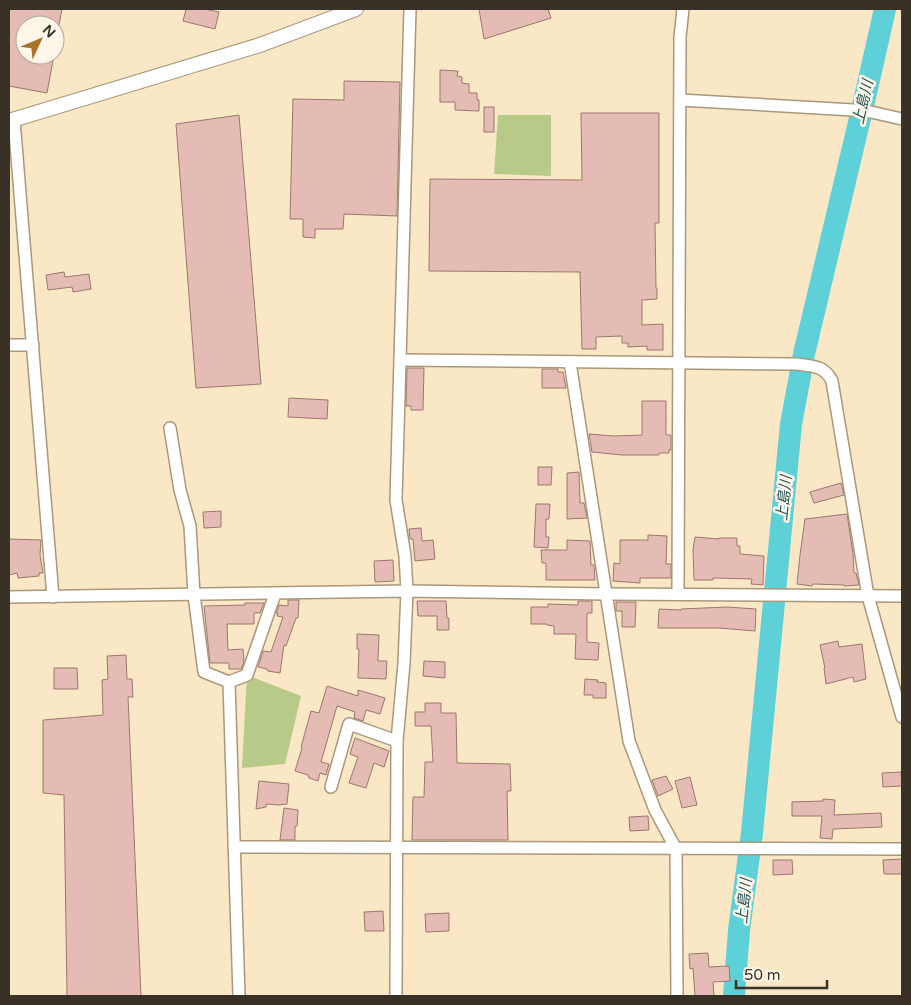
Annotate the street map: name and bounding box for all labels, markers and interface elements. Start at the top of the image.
north arrow [15,15,65,65]
text: N [39,21,59,41]
water label: 上島川 [849,76,877,126]
water label: 上島川 [773,473,796,521]
water label: 上島川 [733,876,756,924]
scale bar [736,958,827,990]
text: 50 m [744,966,781,984]

